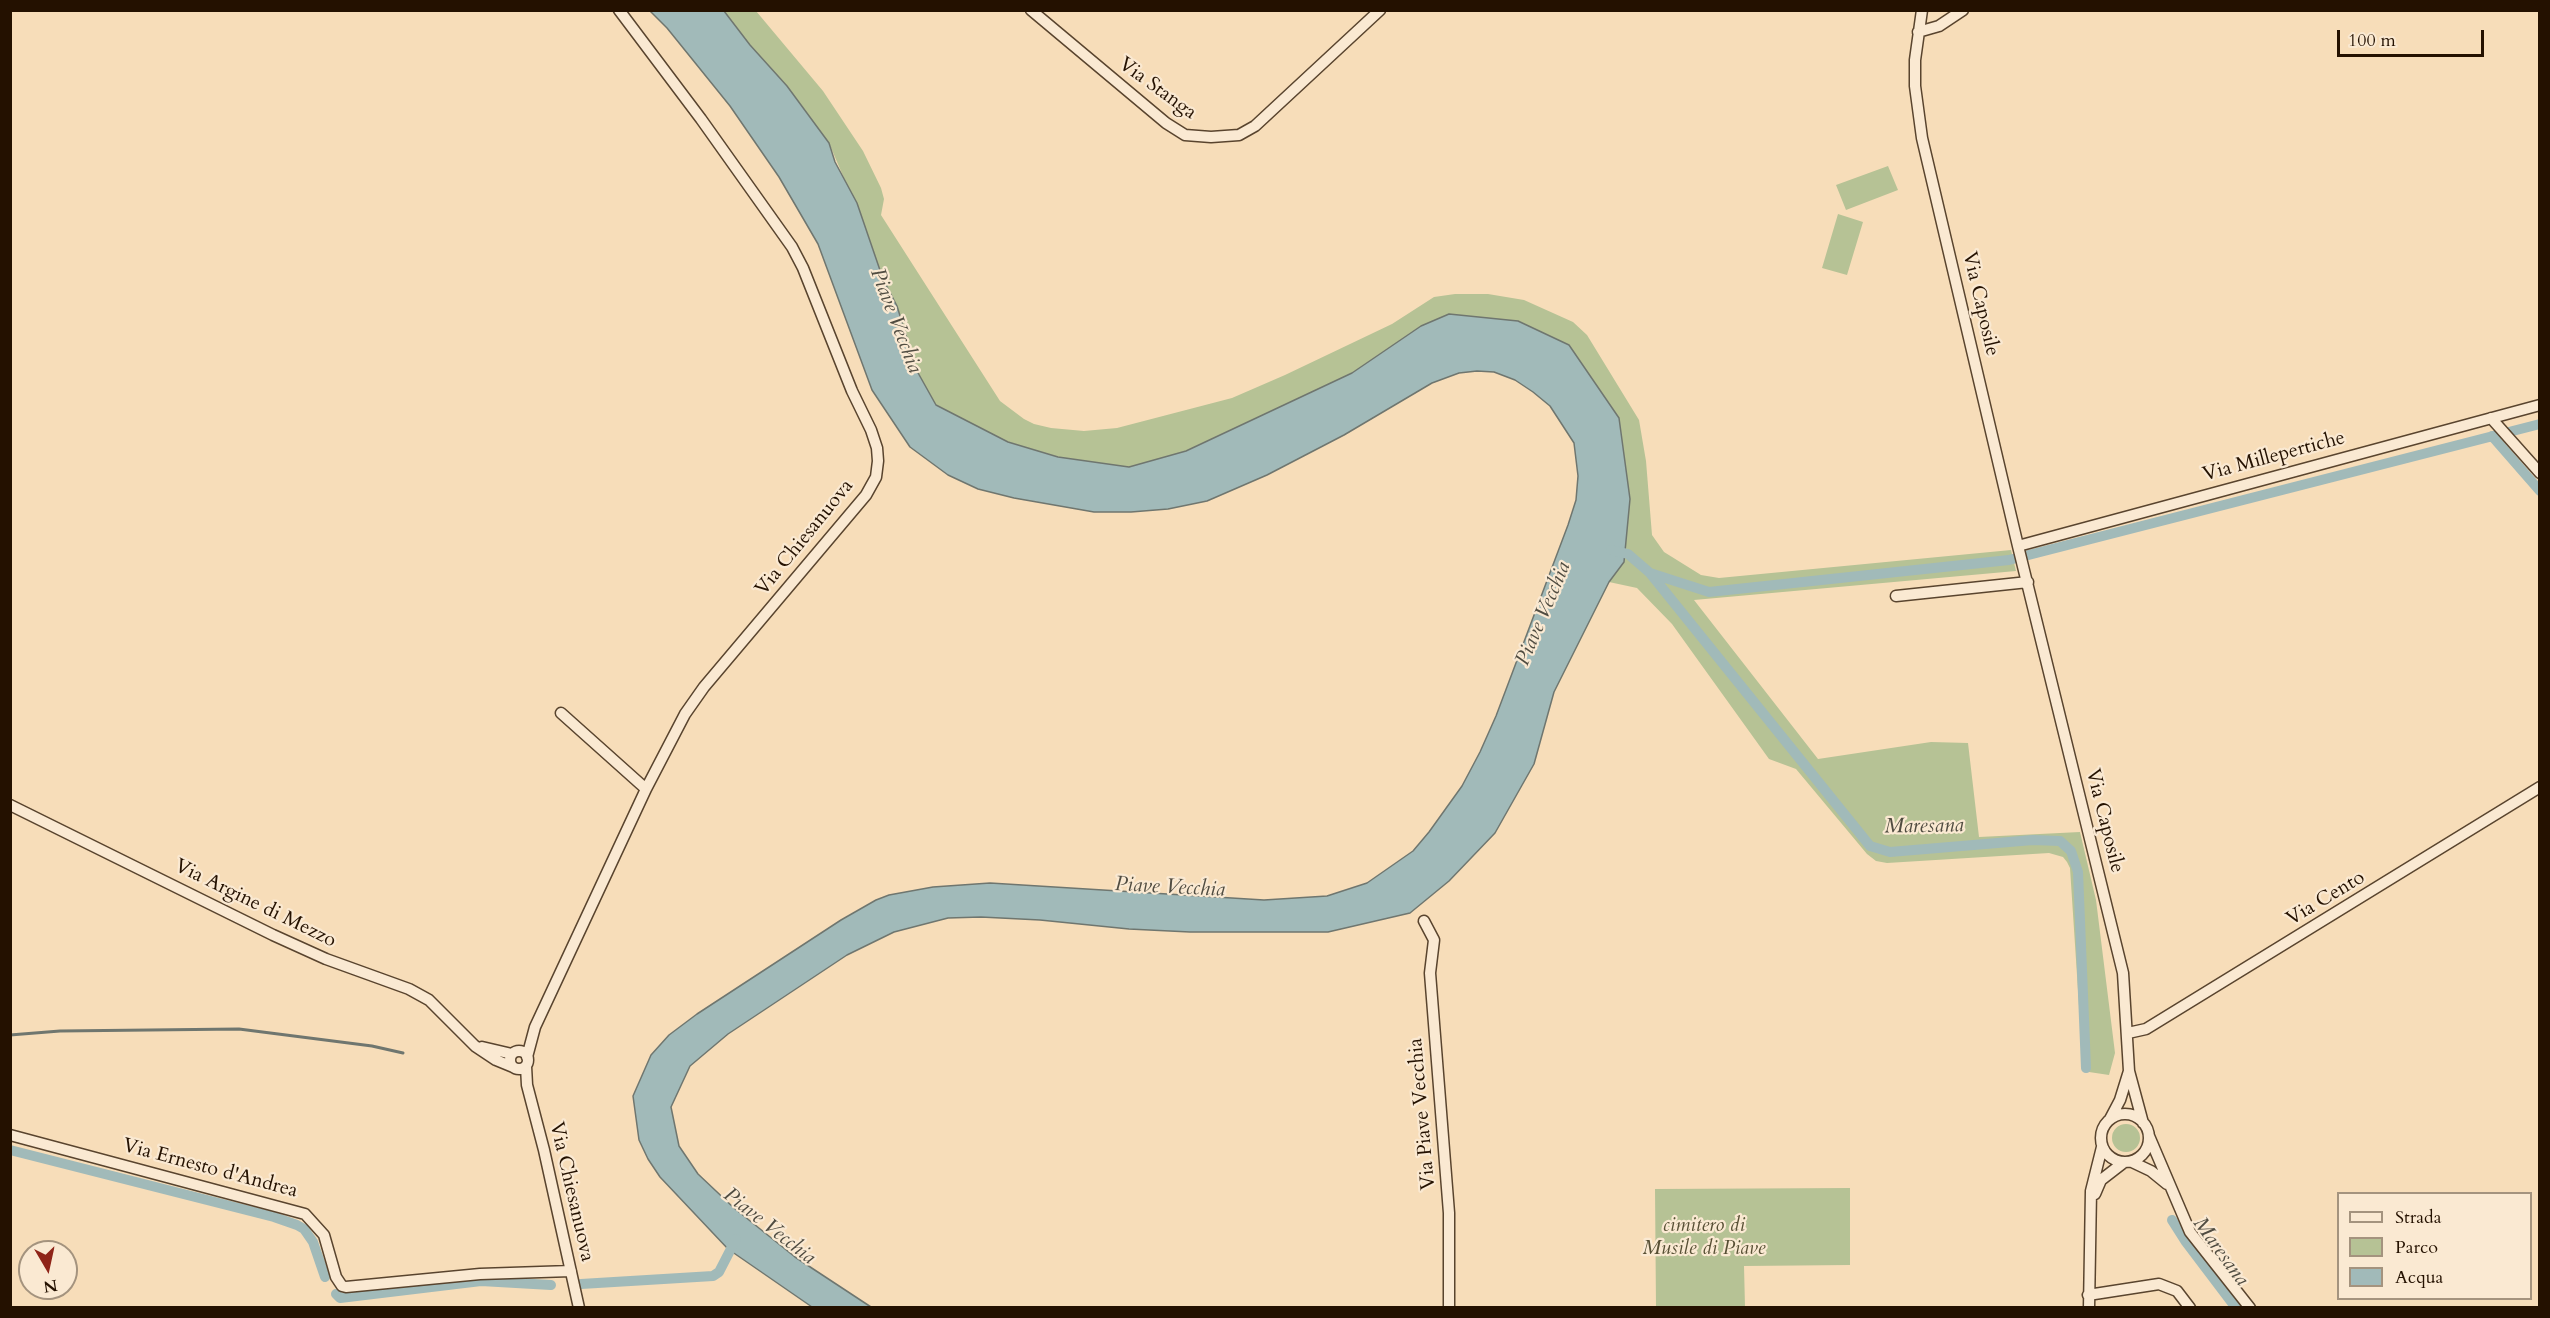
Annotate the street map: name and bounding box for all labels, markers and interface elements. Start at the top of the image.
scale bar [2340,18,2487,56]
text: 100 m [2348,28,2396,53]
street label: Via Stanga [1113,53,1201,125]
street label: Via Caposile [1956,250,2004,358]
water label: Piave Vecchia [863,265,927,377]
street label: Via Millepertiche [2200,426,2348,488]
street label: Via Chiesanuova [751,475,859,601]
water label: Piave Vecchia [1511,558,1577,670]
street label: Via Caposile [2080,767,2128,875]
water label: Maresana [1884,814,1964,840]
street label: Via Argine di Mezzo [170,854,340,954]
street label: Via Cento [2282,866,2370,932]
water label: Piave Vecchia [1114,873,1226,903]
street label: Via Piave Vecchia [1404,1037,1442,1191]
street label: Via Chiesanuova [543,1120,599,1264]
street label: Via Ernesto d'Andrea [120,1134,300,1204]
water label: Piave Vecchia [718,1183,820,1271]
legend [2337,1192,2532,1300]
text: Strada [2395,1205,2441,1230]
water label: Maresana [2186,1212,2254,1292]
park label: cimitero di Musile di Piave [1642,1214,1766,1261]
text: Parco [2395,1235,2438,1260]
north arrow [18,1240,78,1300]
text: Acqua [2395,1265,2443,1290]
text: N [42,1274,59,1298]

